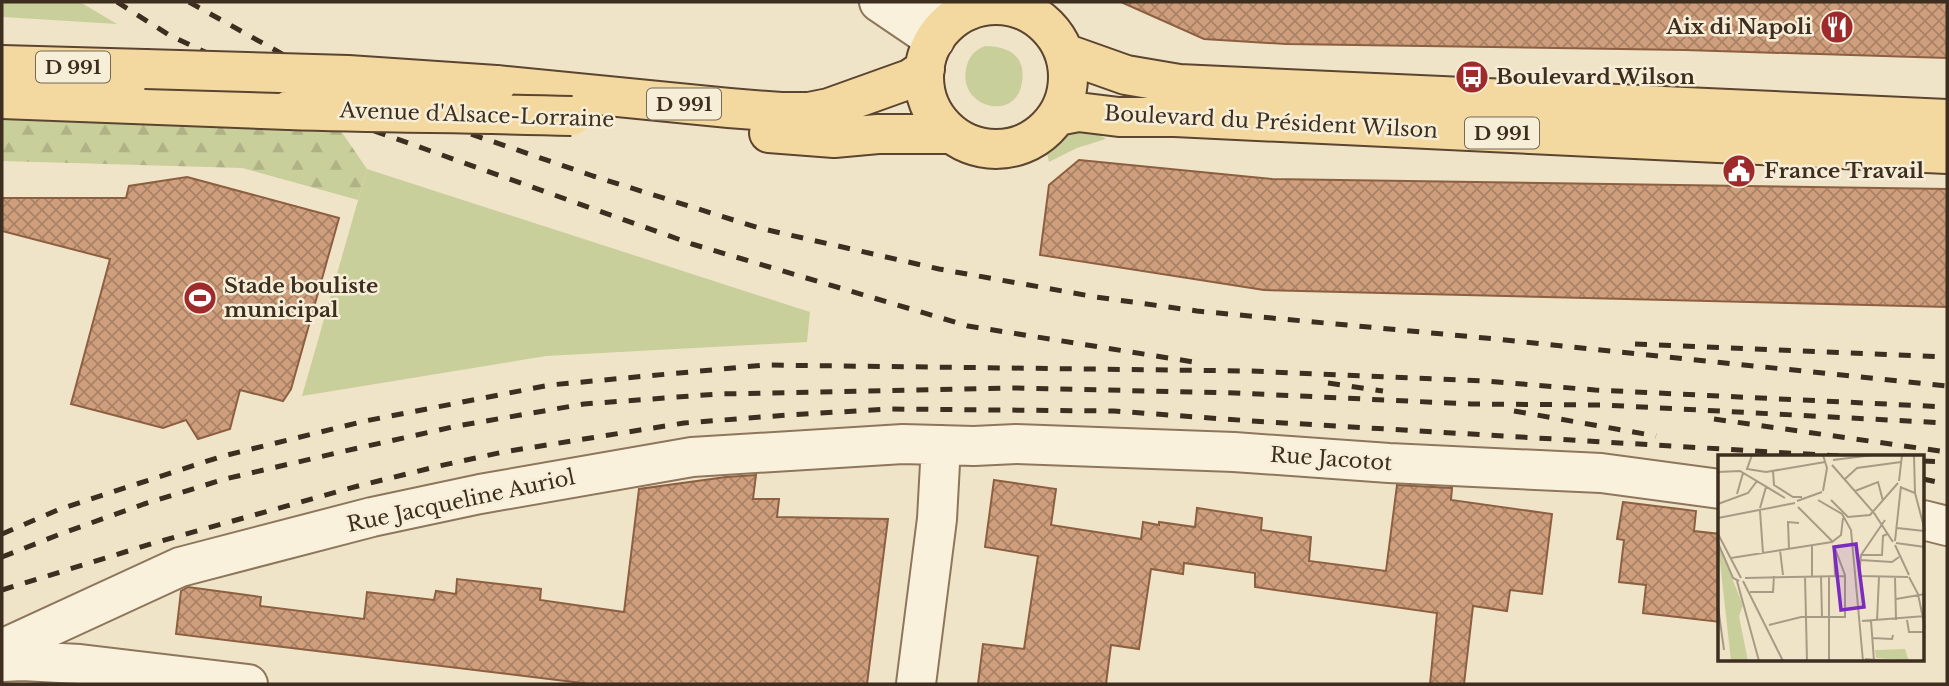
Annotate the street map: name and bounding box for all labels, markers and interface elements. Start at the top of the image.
restaurant icon: Aix di Napoli [1818,8,1856,46]
place label: Aix di Napoli [1665,14,1812,40]
road number: D 991 [36,52,110,82]
bus stop icon: Boulevard Wilson [1453,58,1491,96]
place label: Boulevard Wilson [1496,64,1695,90]
road number: D 991 [647,88,721,120]
street label: Avenue d'Alsace-Lorraine [338,97,615,133]
street label: Boulevard du Président Wilson [1104,100,1438,144]
road number: D 991 [1465,118,1539,148]
public building icon: France Travail [1720,152,1758,190]
place label: France Travail [1764,158,1925,184]
place label: Stade bouliste municipal [224,273,378,323]
sports icon: Stade bouliste municipal [181,279,219,317]
street label: Rue Jacotot [1269,442,1393,476]
inset map [1718,455,1924,662]
street label: Rue Jacqueline Auriol [345,464,578,538]

